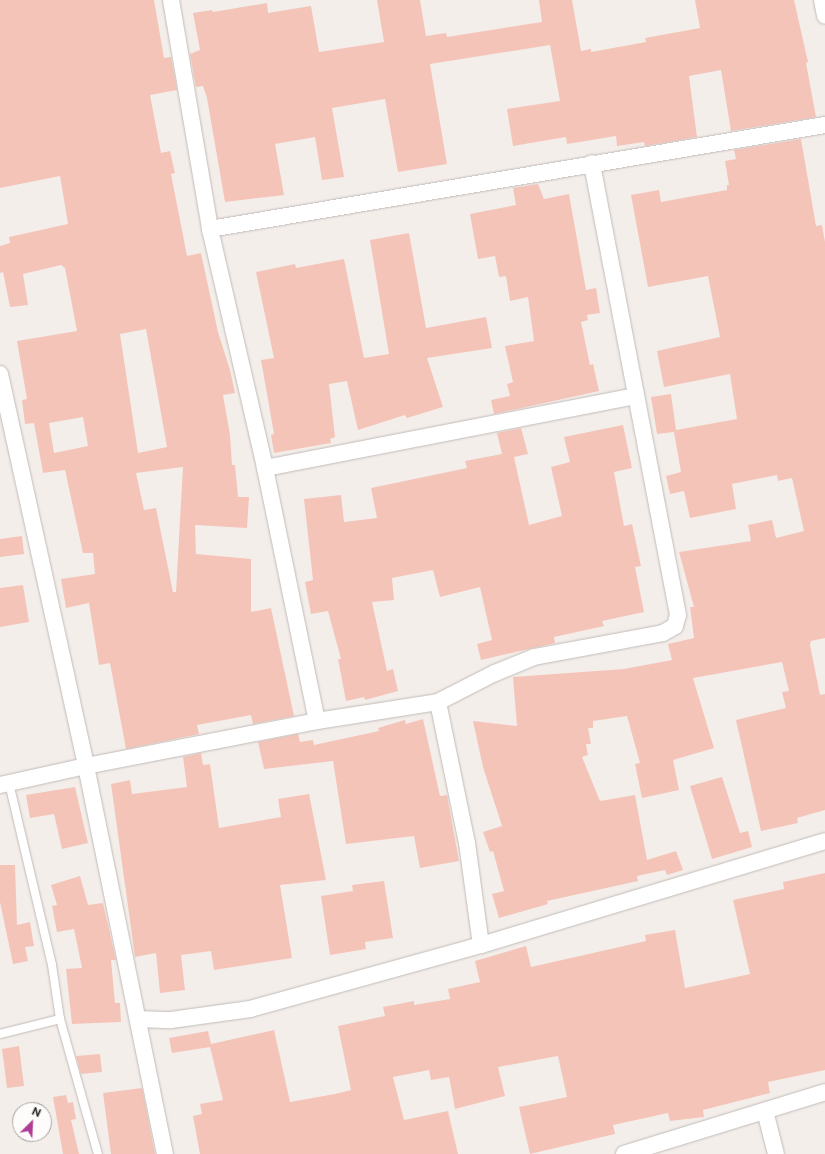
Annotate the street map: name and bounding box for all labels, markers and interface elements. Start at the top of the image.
north arrow [12,1102,52,1142]
text: N [30,1105,43,1119]

